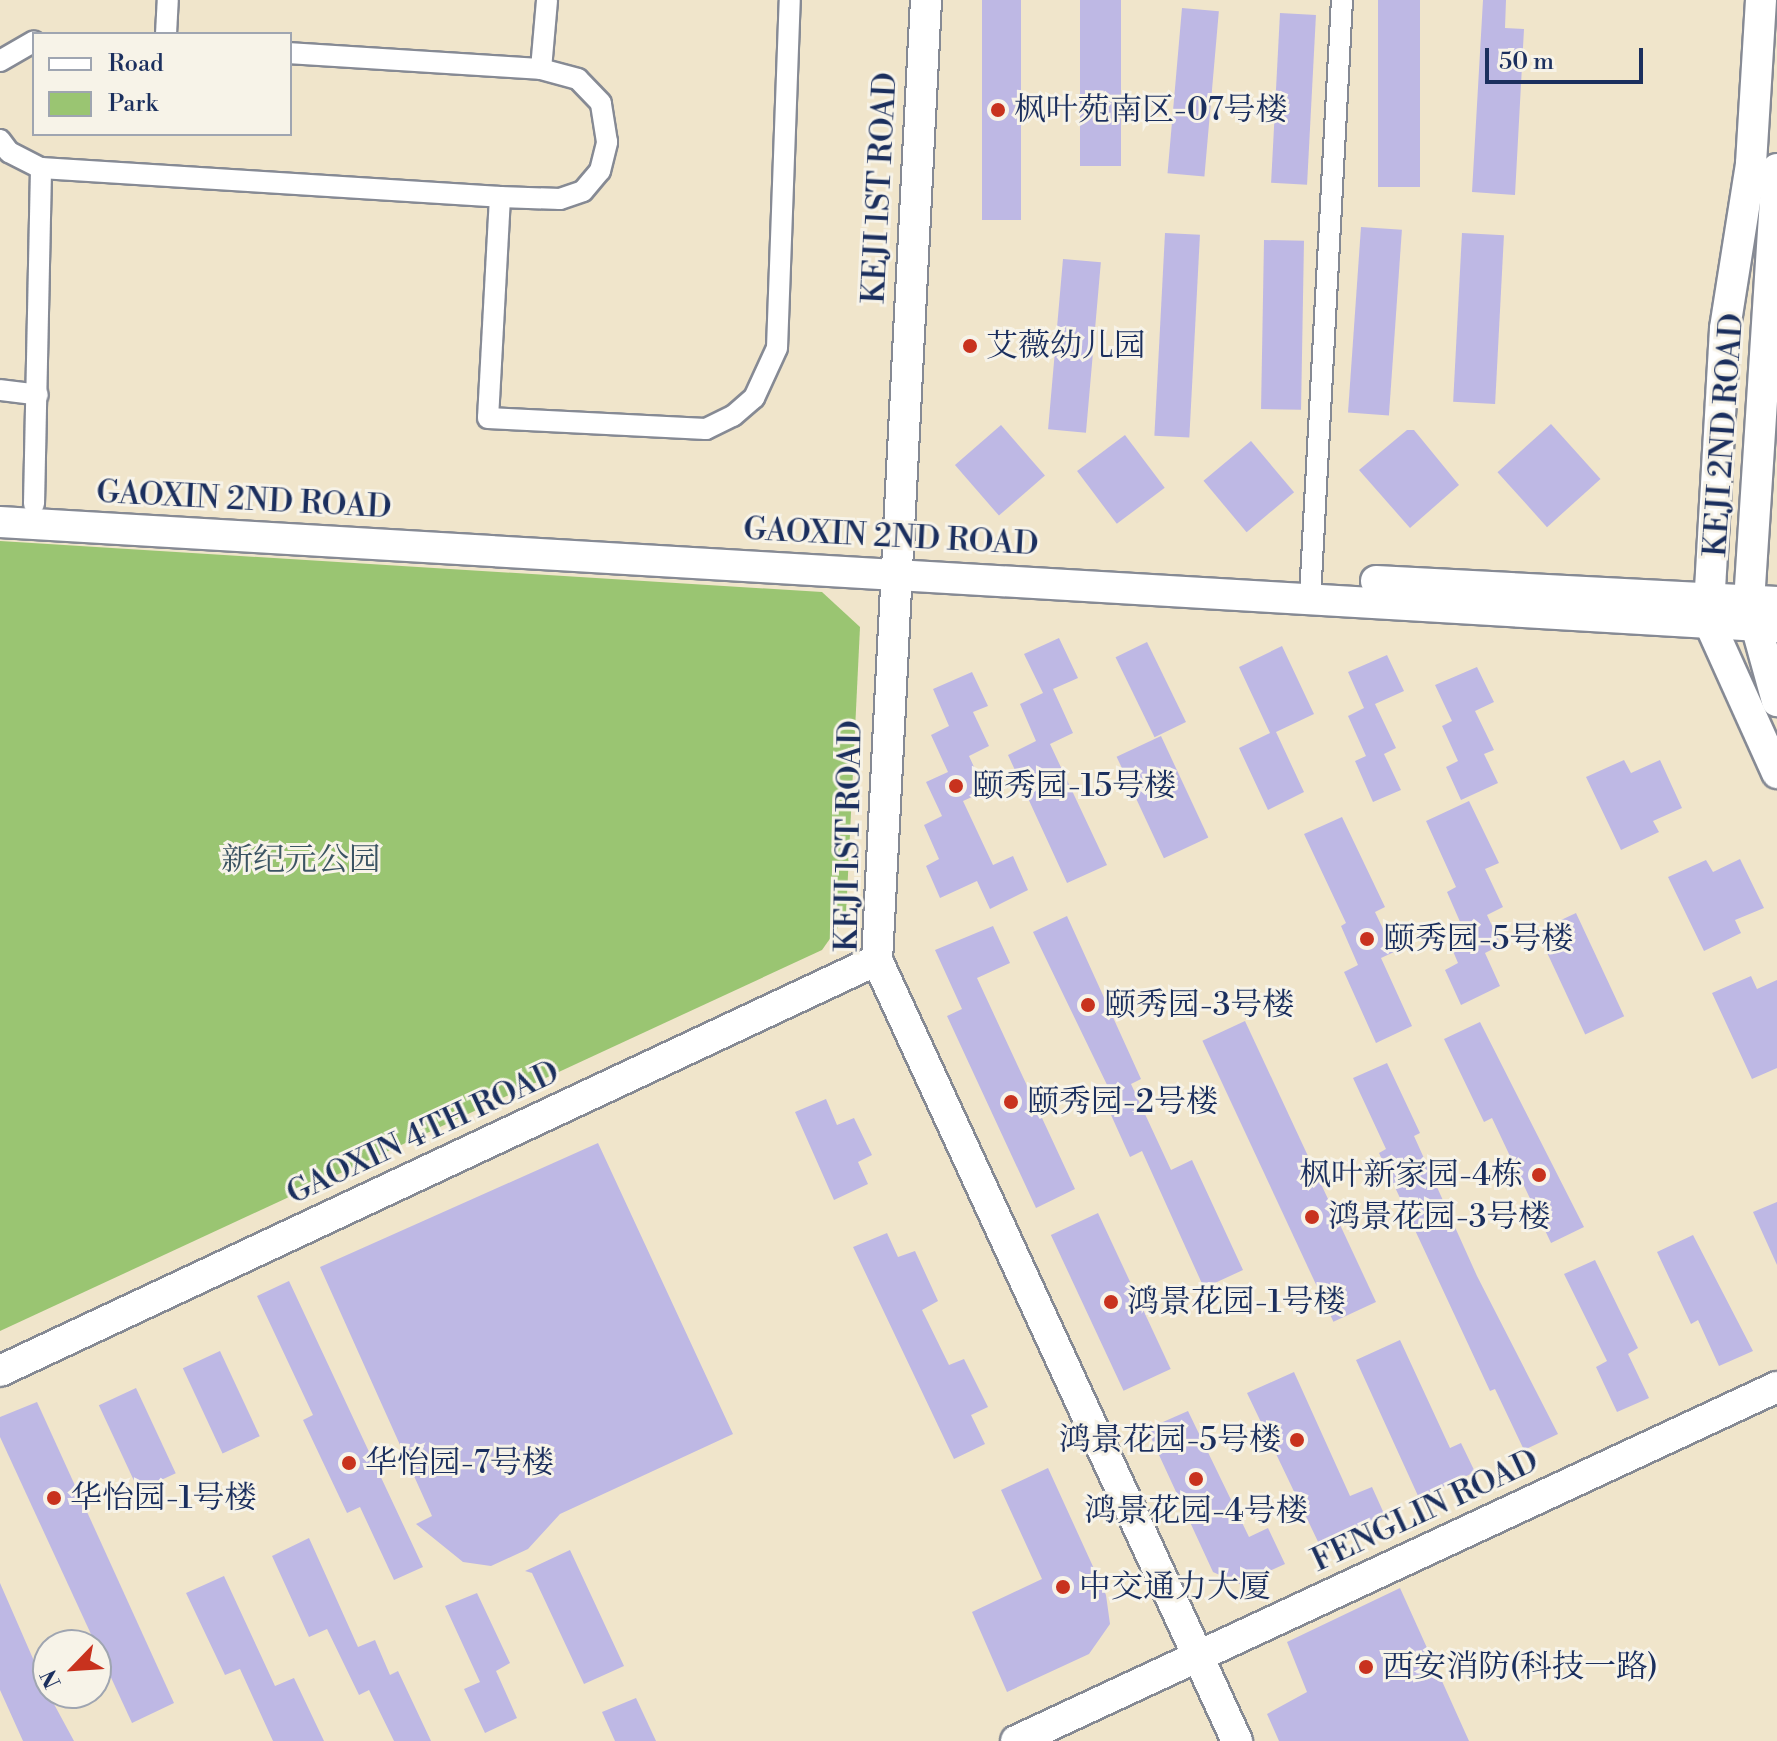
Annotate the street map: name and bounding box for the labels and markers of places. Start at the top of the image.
place label: 枫叶苑南区-07号楼 [1014,91,1288,129]
marker: 枫叶苑南区-07号楼 [989,101,1007,119]
place label: 艾薇幼儿园 [986,327,1146,365]
marker: 艾薇幼儿园 [961,337,979,355]
place label: 颐秀园-15号楼 [972,767,1176,805]
marker: 颐秀园-15号楼 [947,777,965,795]
place label: 颐秀园-5号楼 [1383,920,1573,958]
marker: 颐秀园-5号楼 [1358,930,1376,948]
place label: 颐秀园-3号楼 [1104,986,1294,1024]
marker: 颐秀园-3号楼 [1079,996,1097,1014]
place label: 颐秀园-2号楼 [1027,1083,1218,1121]
marker: 颐秀园-2号楼 [1002,1093,1020,1111]
place label: 枫叶新家园-4栋 [1299,1156,1523,1194]
marker: 枫叶新家园-4栋 [1530,1166,1548,1184]
place label: 鸿景花园-3号楼 [1328,1198,1550,1236]
marker: 鸿景花园-3号楼 [1303,1208,1321,1226]
place label: 鸿景花园-1号楼 [1127,1283,1345,1321]
marker: 鸿景花园-1号楼 [1102,1293,1120,1311]
place label: 鸿景花园-5号楼 [1059,1421,1281,1459]
marker: 鸿景花园-5号楼 [1288,1431,1306,1449]
place label: 华怡园-7号楼 [365,1444,554,1482]
marker: 华怡园-7号楼 [340,1454,358,1472]
marker: 鸿景花园-4号楼 [1187,1470,1205,1488]
place label: 华怡园-1号楼 [70,1479,256,1517]
marker: 华怡园-1号楼 [45,1489,63,1507]
place label: 鸿景花园-4号楼 [1084,1492,1308,1530]
place label: 中交通力大厦 [1079,1568,1271,1606]
marker: 中交通力大厦 [1054,1578,1072,1596]
place label: 西安消防(科技一路) [1382,1648,1658,1686]
marker: 西安消防(科技一路) [1357,1658,1375,1676]

